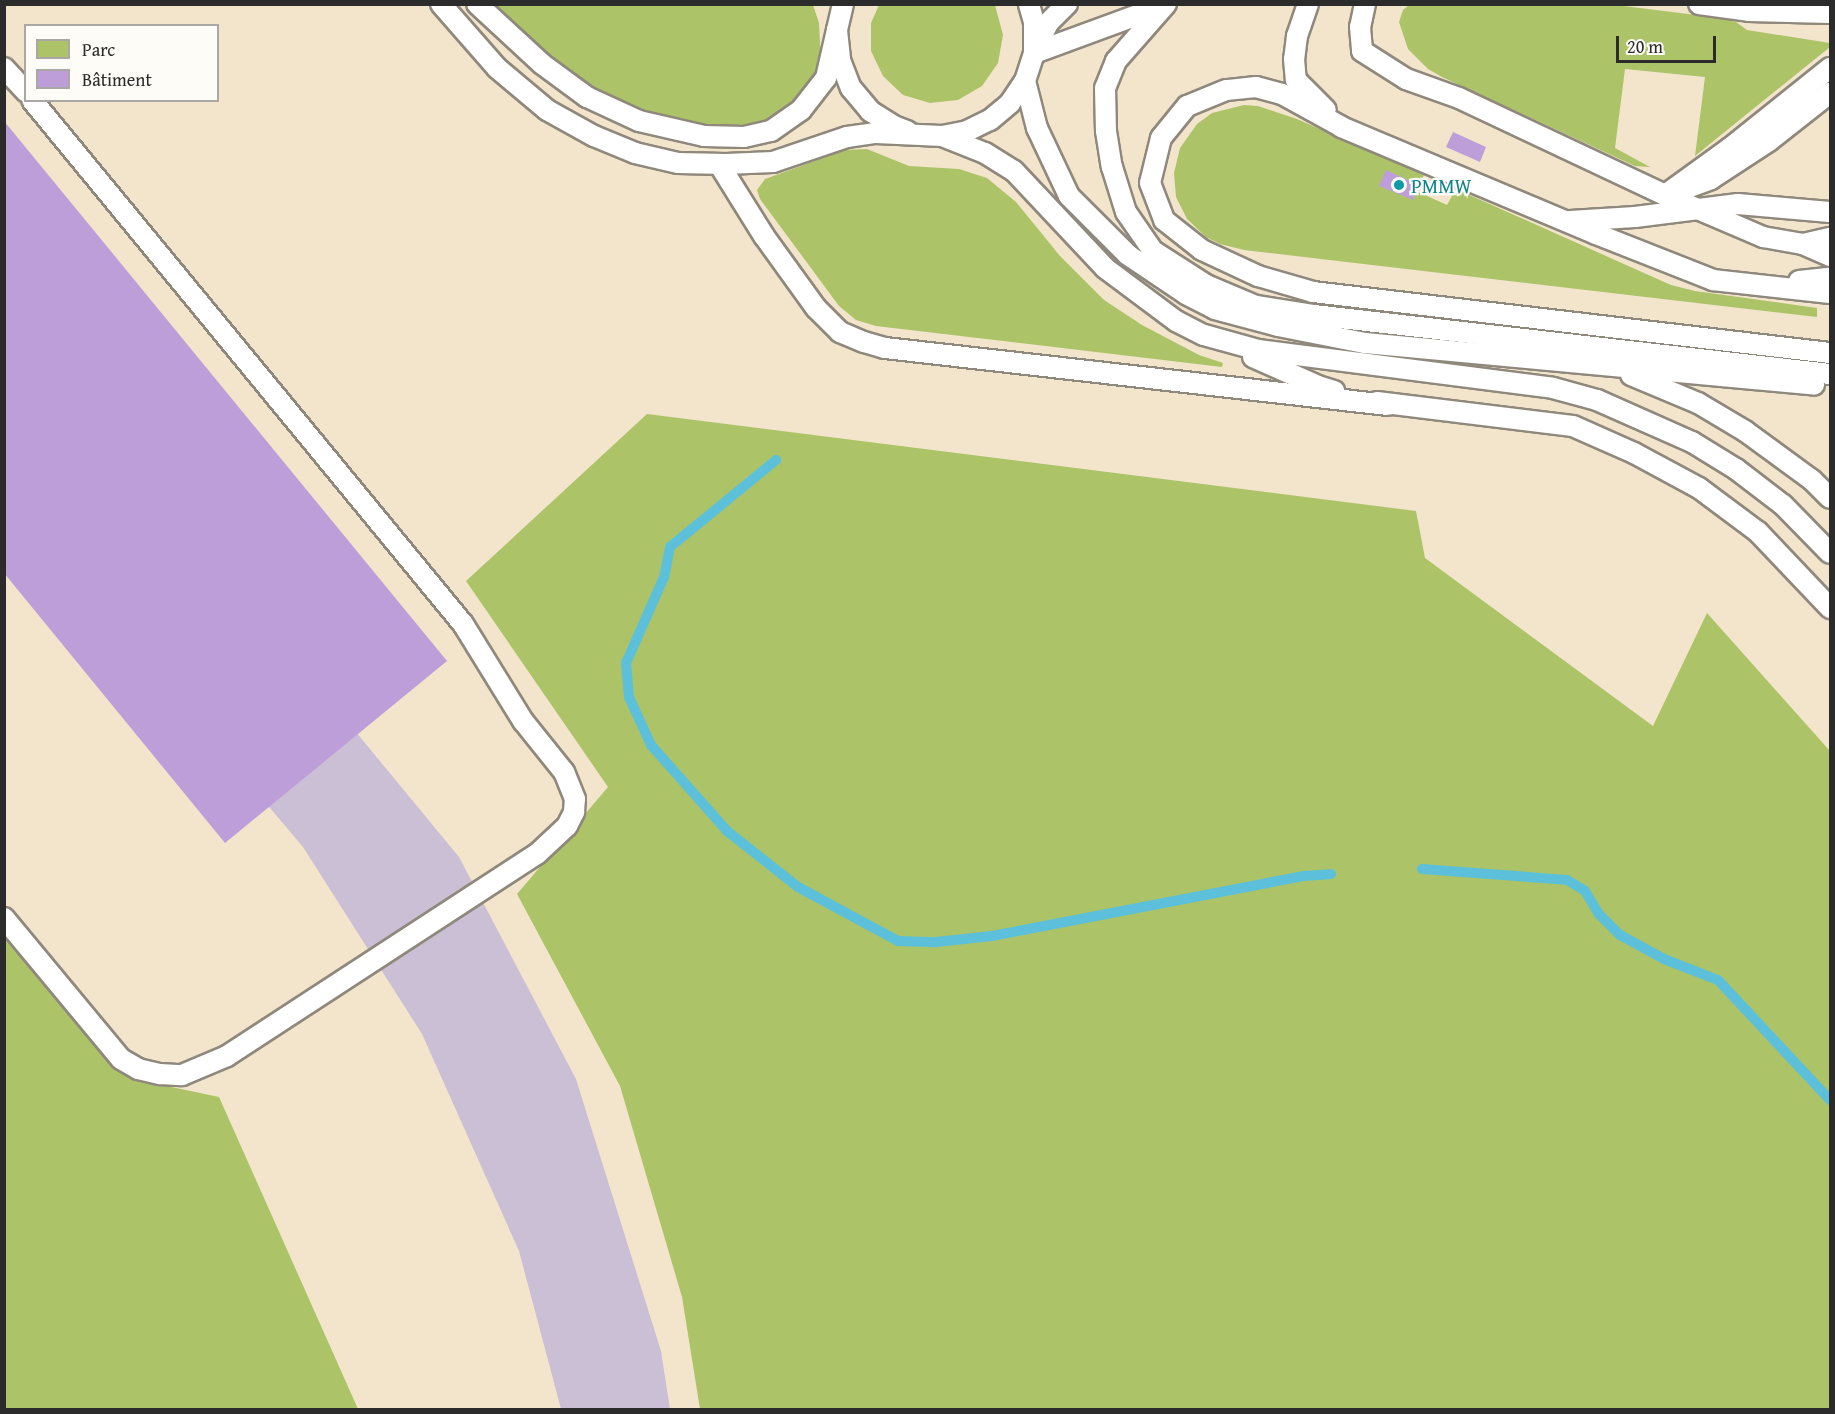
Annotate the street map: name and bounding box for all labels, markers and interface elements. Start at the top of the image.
legend [24,24,219,102]
scale bar [1619,24,1720,62]
text: 20 m [1627,33,1663,60]
text: Parc [82,36,115,63]
text: Bâtiment [82,66,152,93]
place label: PMMW [1411,173,1472,197]
marker: PMMW [1392,178,1406,192]

